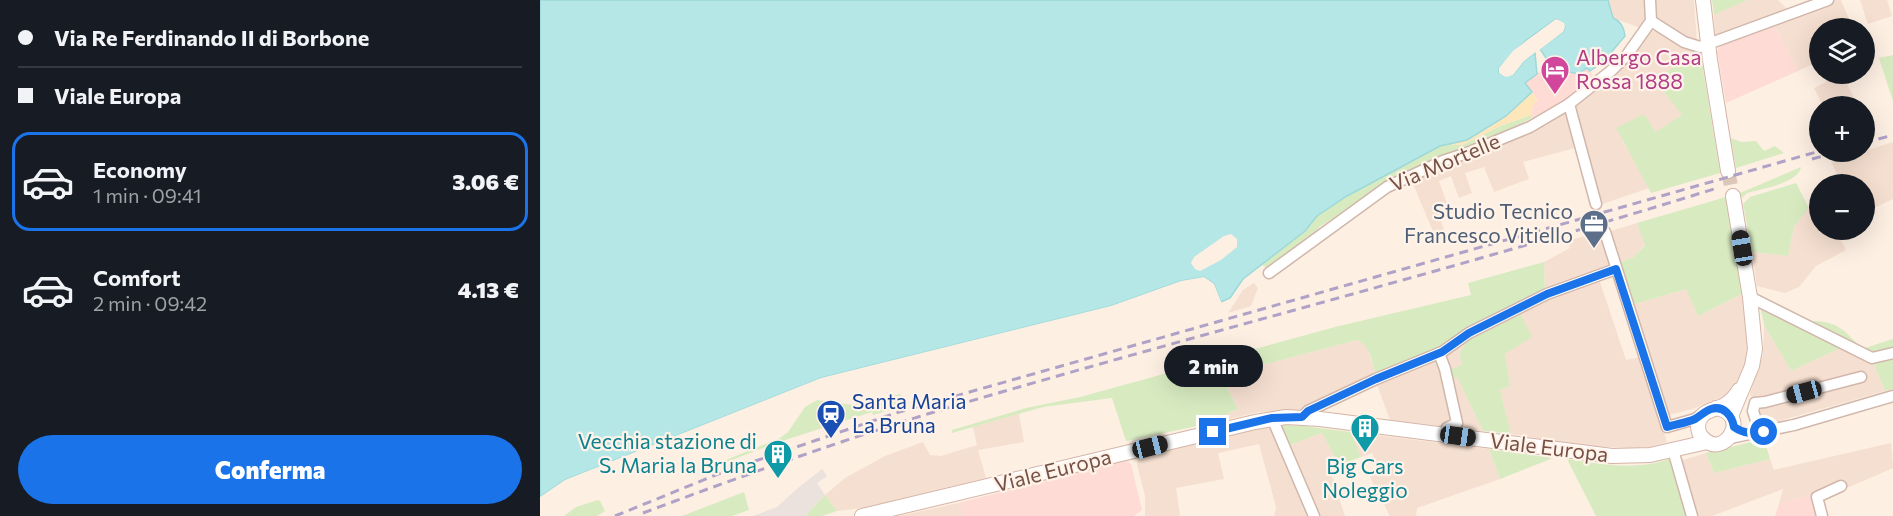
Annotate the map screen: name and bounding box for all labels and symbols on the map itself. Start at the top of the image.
place label: Albergo Casa Rossa 1888 [1576,44,1701,93]
hotel icon: Albergo Casa Rossa 1888 [1539,54,1571,96]
street label: Via Mortelle [1386,127,1503,196]
place label: Studio Tecnico Francesco Vitiello [1404,198,1573,247]
office icon: Studio Tecnico Francesco Vitiello [1578,208,1610,250]
car [1730,229,1754,267]
callout: 2 min [1164,345,1262,387]
car [1784,379,1824,405]
place label: Santa Maria La Bruna [852,388,967,437]
station icon: Santa Maria La Bruna [815,398,847,440]
building icon: Big Cars Noleggio [1349,412,1381,454]
route end [1199,418,1226,445]
route start [1750,418,1777,445]
car [1439,425,1477,447]
street label: Viale Europa [1488,427,1610,466]
place label: Vecchia stazione di S. Maria la Bruna [578,428,757,477]
car [1130,434,1170,460]
building icon: Vecchia stazione di S. Maria la Bruna [762,438,794,480]
street label: Viale Europa [992,443,1114,496]
place label: Big Cars Noleggio [1322,453,1408,502]

